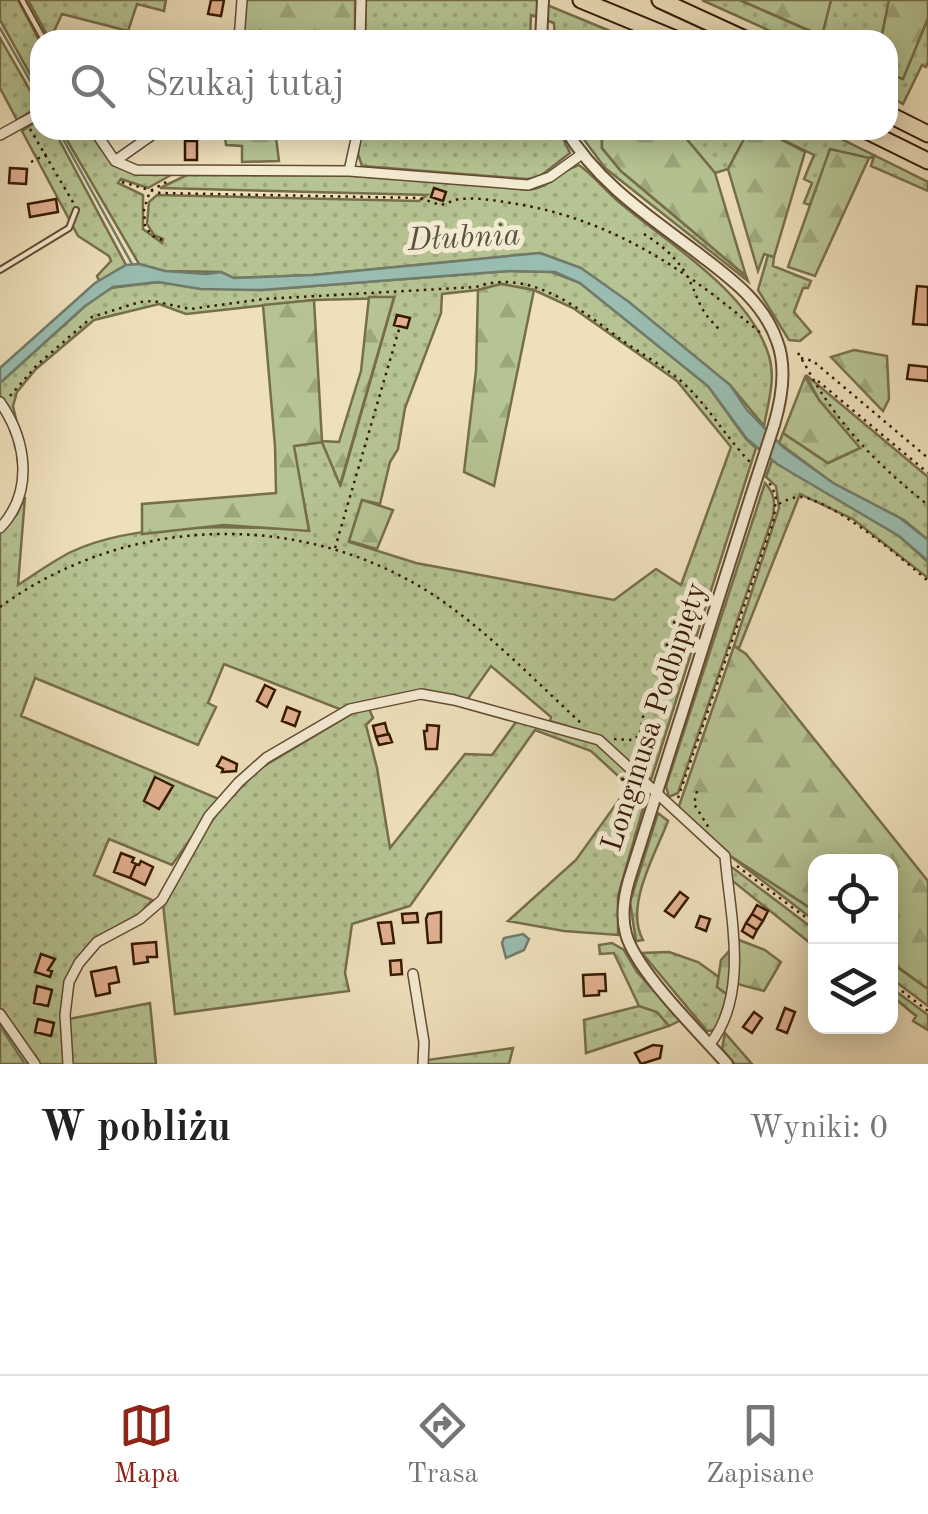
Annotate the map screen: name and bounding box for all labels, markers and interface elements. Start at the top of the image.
search box [30,30,898,140]
icon: search [65,58,120,113]
text: Szukaj tutaj [145,66,345,104]
water label: Dłubnia [406,220,521,258]
street label: Longinusa Podbipięty [597,579,713,855]
map controls [808,854,898,1034]
button: locate [808,854,898,944]
button: layers [808,944,898,1034]
text: W pobliżu [40,1108,231,1150]
text: Wyniki: 0 [749,1113,888,1145]
tab: Mapa [114,1398,179,1493]
tab: Trasa [407,1398,478,1493]
tab: Zapisane [706,1398,814,1493]

